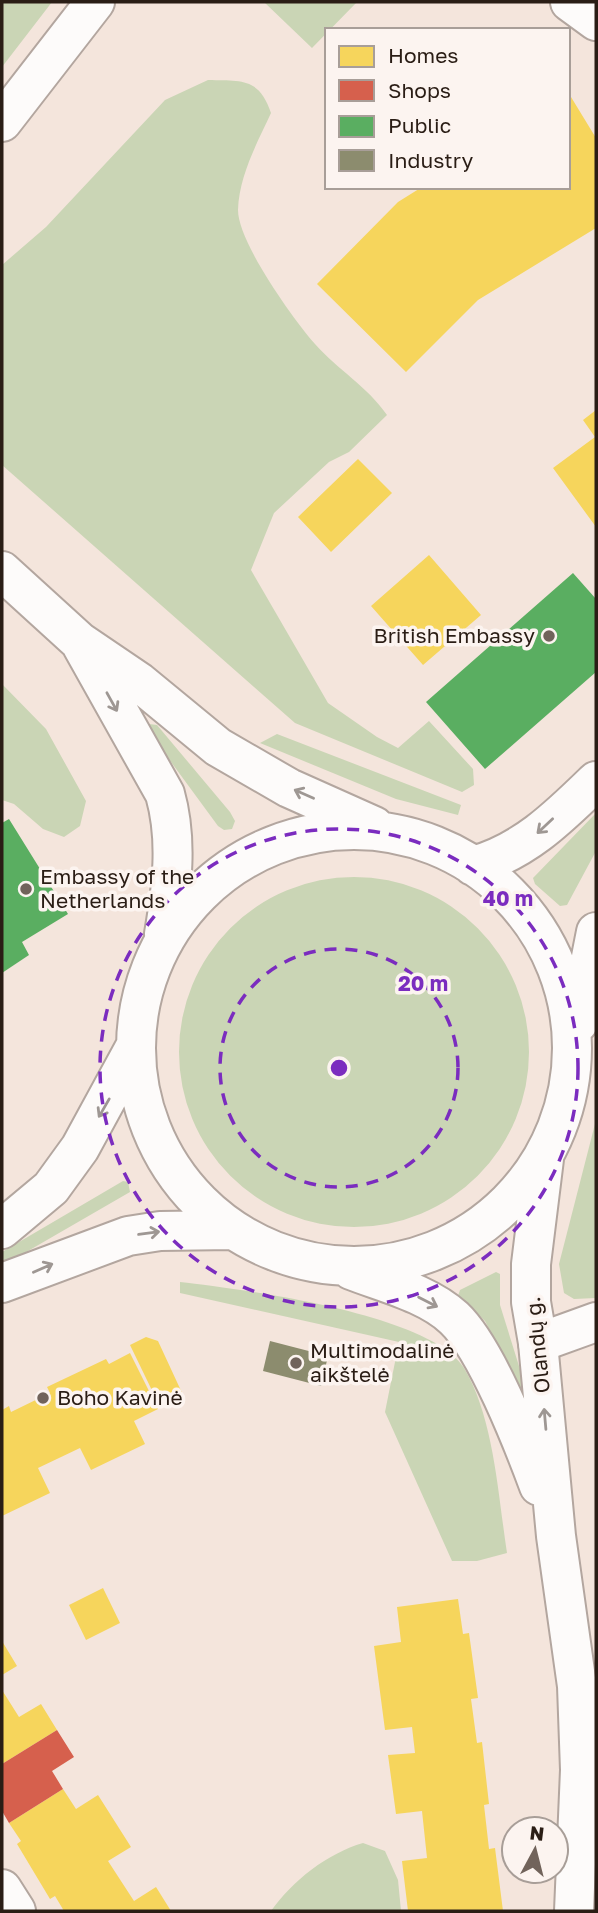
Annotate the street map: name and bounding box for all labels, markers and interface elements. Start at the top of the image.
legend [325,28,570,189]
text: Homes [388,42,458,68]
text: Shops [388,77,451,103]
text: Public [388,112,451,138]
text: Industry [388,147,473,173]
place label: British Embassy [374,622,535,648]
marker: British Embassy [541,628,557,644]
one-way arrow [106,691,119,712]
one-way arrow [294,787,315,800]
one-way arrow [537,818,554,835]
place label: Embassy of the Netherlands [40,863,194,913]
marker: Embassy of the Netherlands [18,881,34,897]
text: 40 m [483,885,533,911]
text: 20 m [398,970,448,996]
centre of rings [327,1056,351,1080]
one-way arrow [97,1098,111,1118]
one-way arrow [137,1226,159,1239]
one-way arrow [31,1261,53,1274]
street label: Olandų g. [519,1295,555,1395]
one-way arrow [417,1296,438,1310]
place label: Multimodalinė aikštelė [310,1337,455,1387]
marker: Multimodalinė aikštelė [288,1355,304,1371]
place label: Boho Kavinė [57,1384,183,1410]
marker: Boho Kavinė [35,1390,51,1406]
one-way arrow [539,1408,552,1431]
north arrow [500,1815,570,1885]
text: N [529,1820,546,1845]

